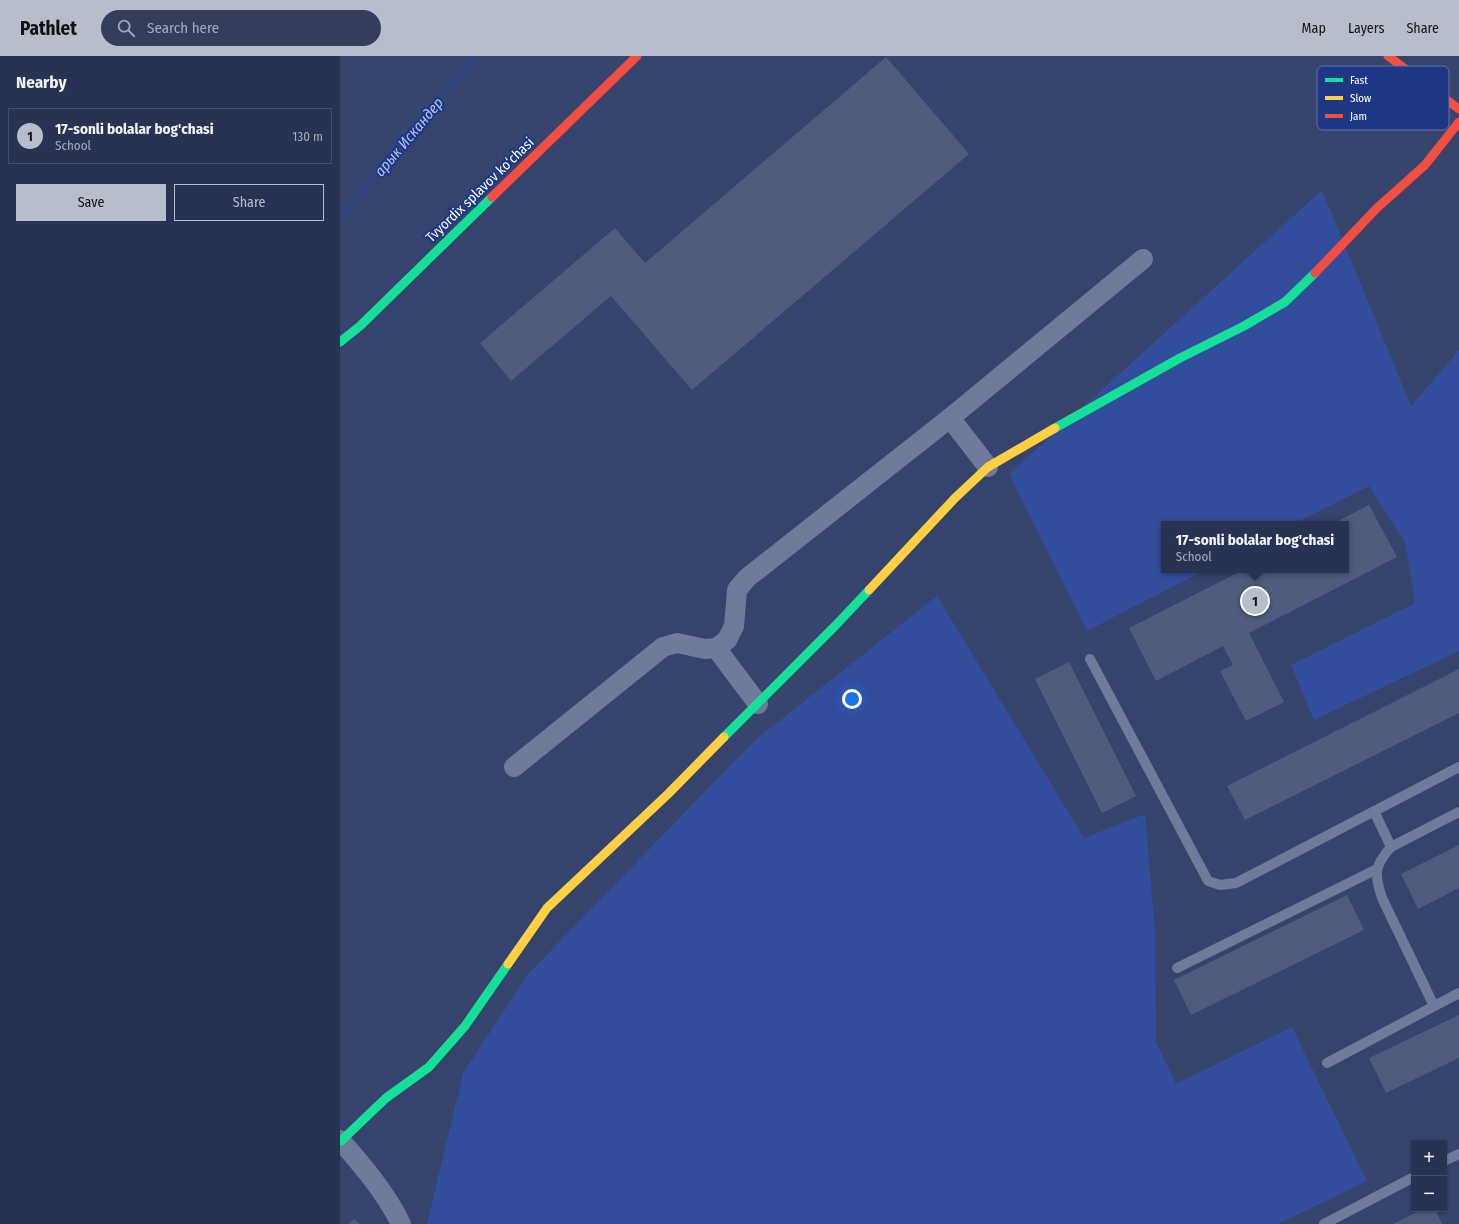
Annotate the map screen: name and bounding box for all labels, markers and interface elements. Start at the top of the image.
search box [101,10,381,46]
text: Pathlet [20,17,77,40]
icon: search [115,17,137,39]
text: Search here [147,19,219,37]
text: Map [1302,20,1326,37]
text: Layers [1348,20,1384,37]
text: Share [1406,20,1439,37]
legend [1317,66,1449,130]
text: Nearby [16,72,67,93]
text: Fast [1350,74,1368,87]
text: Slow [1350,92,1371,105]
water label: арык Искандер [371,94,447,180]
text: Jam [1350,110,1367,123]
text: 17-sonli bolalar bog'chasi [55,120,214,138]
text: 1 [27,129,33,144]
text: 130 m [292,129,323,144]
street label: Tvyordix splavov ko‘chasi [422,134,538,246]
text: School [55,138,91,153]
button: Save [16,184,166,221]
button: Share [174,184,324,221]
popup [1161,521,1349,573]
text: 17-sonli bolalar bog'chasi [1176,531,1334,549]
text: School [1176,549,1212,564]
pin: 1 [1242,586,1268,616]
your location [842,689,862,709]
map controls [1411,1140,1447,1212]
button: + [1411,1140,1447,1176]
button: − [1411,1176,1447,1212]

